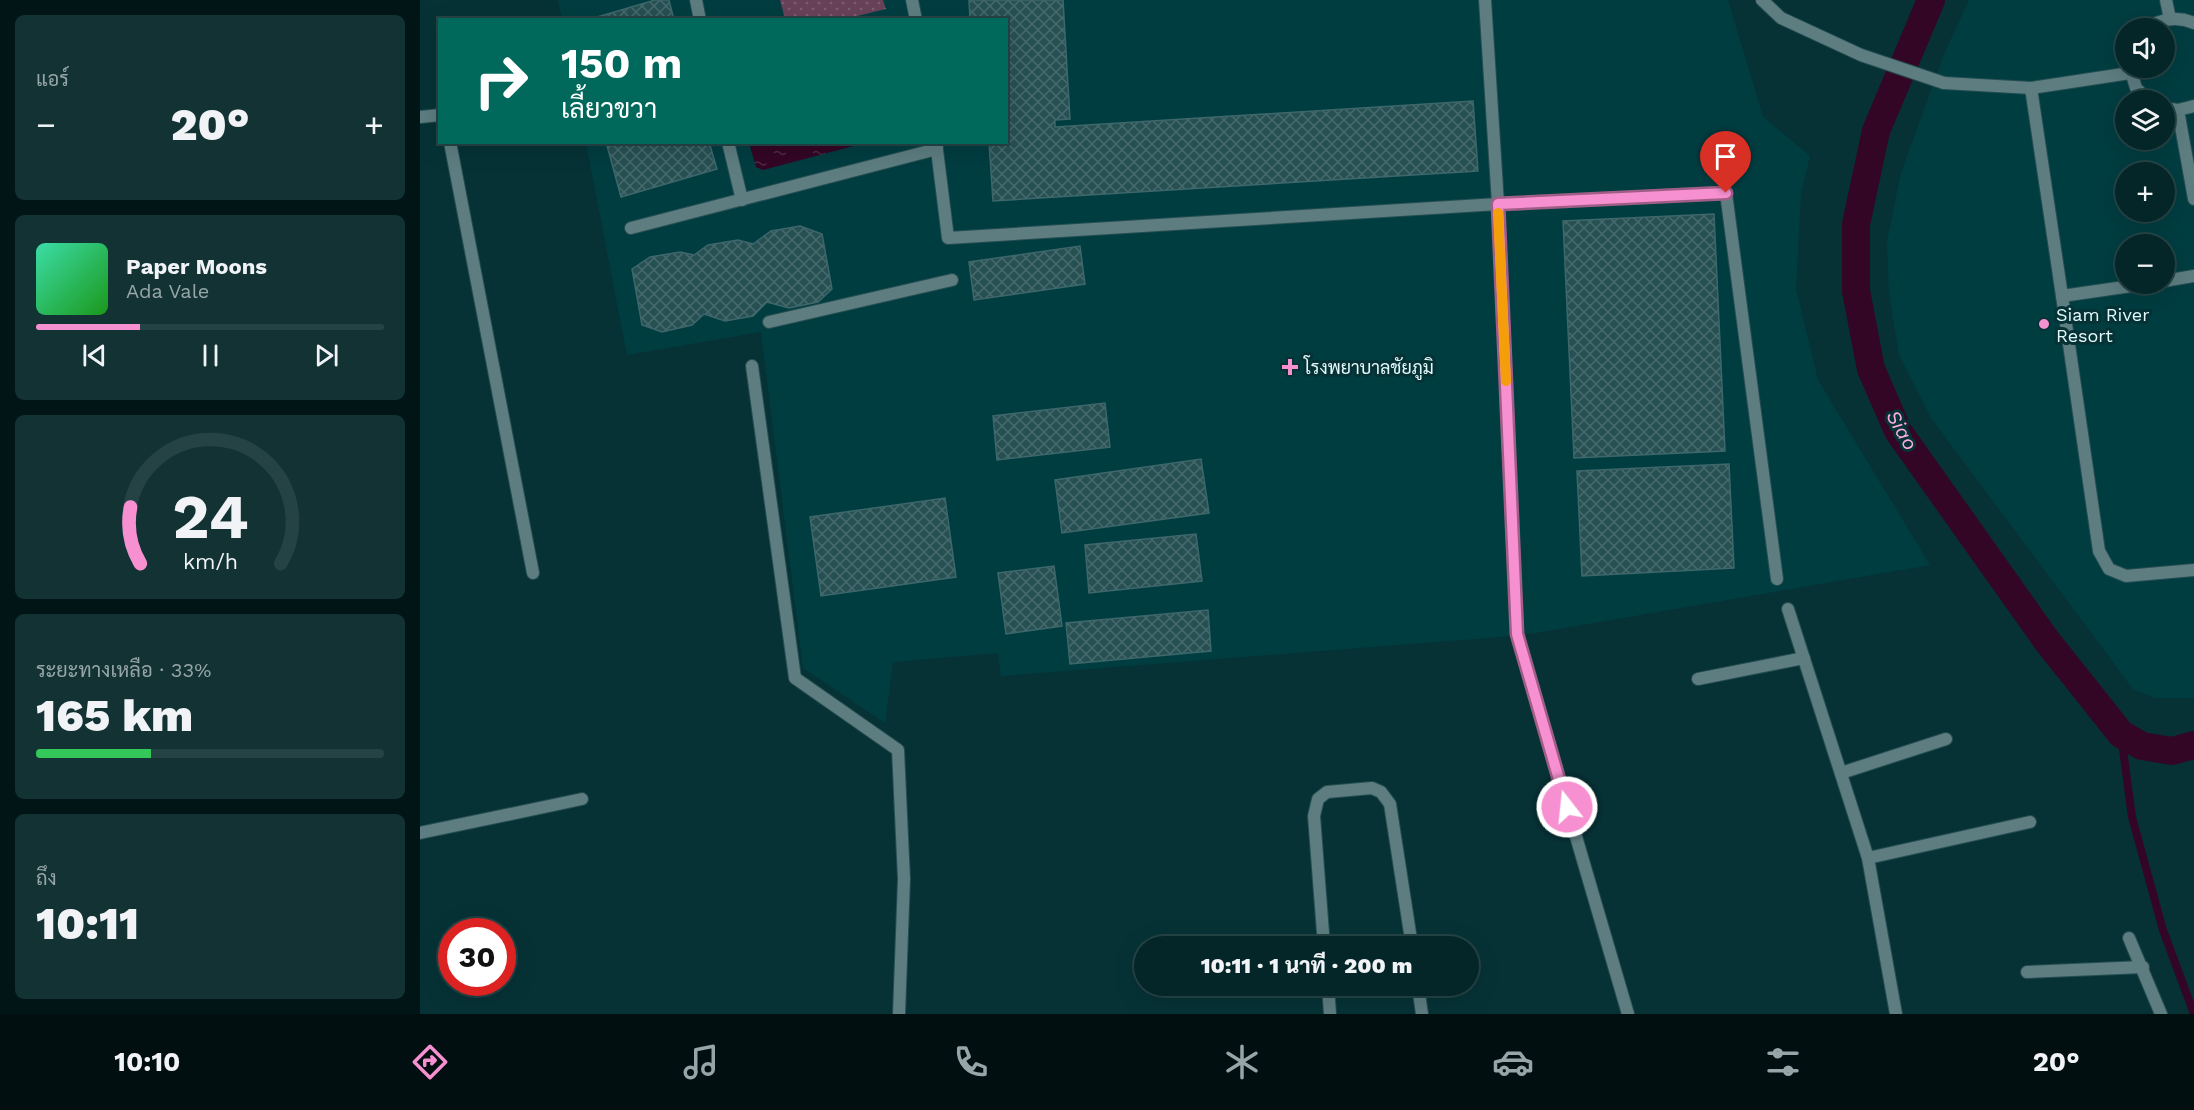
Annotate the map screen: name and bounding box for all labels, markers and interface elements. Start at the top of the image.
map controls [2115,18,2175,294]
button: sound [2115,18,2175,78]
text: 150 m [561,39,682,88]
icon: right [462,42,540,120]
text: แอร์ [36,67,69,91]
button: layers [2115,90,2175,150]
text: เลี้ยวขวา [561,93,657,125]
text: 20° [170,98,250,151]
text: − [36,105,56,144]
text: + [364,105,384,144]
pin [1700,131,1751,193]
icon: arrive [1709,140,1742,173]
button: + [2115,162,2175,222]
button: − [2115,234,2175,294]
text: Paper Moons [126,254,267,279]
text: Ada Vale [126,279,209,303]
place label: Siam River Resort [2056,304,2149,346]
marker: Siam River Resort [2037,317,2051,331]
icon: previous [78,339,111,372]
icon: pause [194,339,227,372]
icon: next [310,339,343,372]
place label: โรงพยาบาลชัยภูมิ [1303,355,1434,381]
marker: โรงพยาบาลชัยภูมิ [1281,358,1299,376]
water label: Siao [1881,406,1923,454]
text: 24 [172,480,248,553]
text: km/h [182,549,238,574]
text: ระยะทางเหลือ · 33% [36,658,211,682]
text: 165 km [36,689,193,742]
position arrow [1535,775,1599,839]
text: ถึง [36,866,57,890]
text: 10:11 [36,897,139,950]
speed limit sign: 30 [438,918,516,996]
text: 10:11 · 1 นาที · 200 m [1201,953,1412,978]
icon: directions [409,1041,451,1083]
icon: music [680,1041,722,1083]
icon: phone [950,1041,992,1083]
icon: climate [1221,1041,1263,1083]
icon: car [1492,1041,1534,1083]
icon: filters [1762,1041,1804,1083]
text: 10:10 [114,1046,181,1078]
text: 20° [2033,1046,2080,1078]

